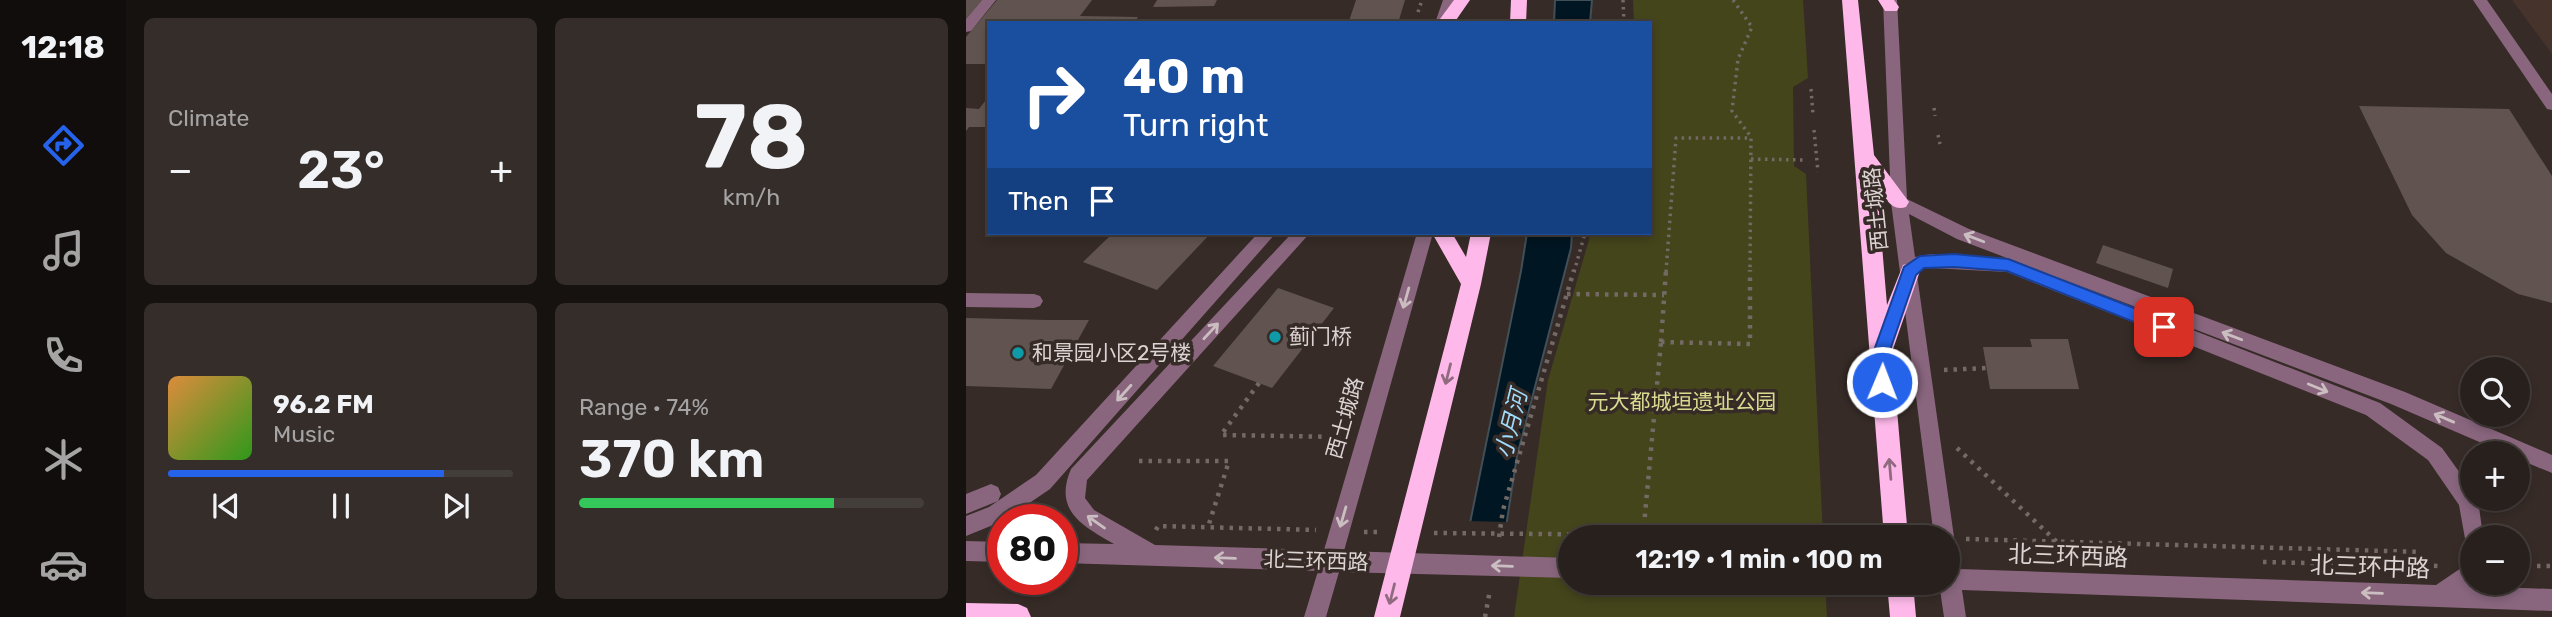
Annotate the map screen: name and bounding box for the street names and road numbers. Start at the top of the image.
street label: 西土城路 [1859,166,1892,252]
street label: 西土城路 [1321,374,1368,462]
street label: 北三环西路 [2008,540,2128,572]
street label: 北三环西路 [1263,546,1369,575]
street label: 北三环中路 [2310,551,2430,583]

